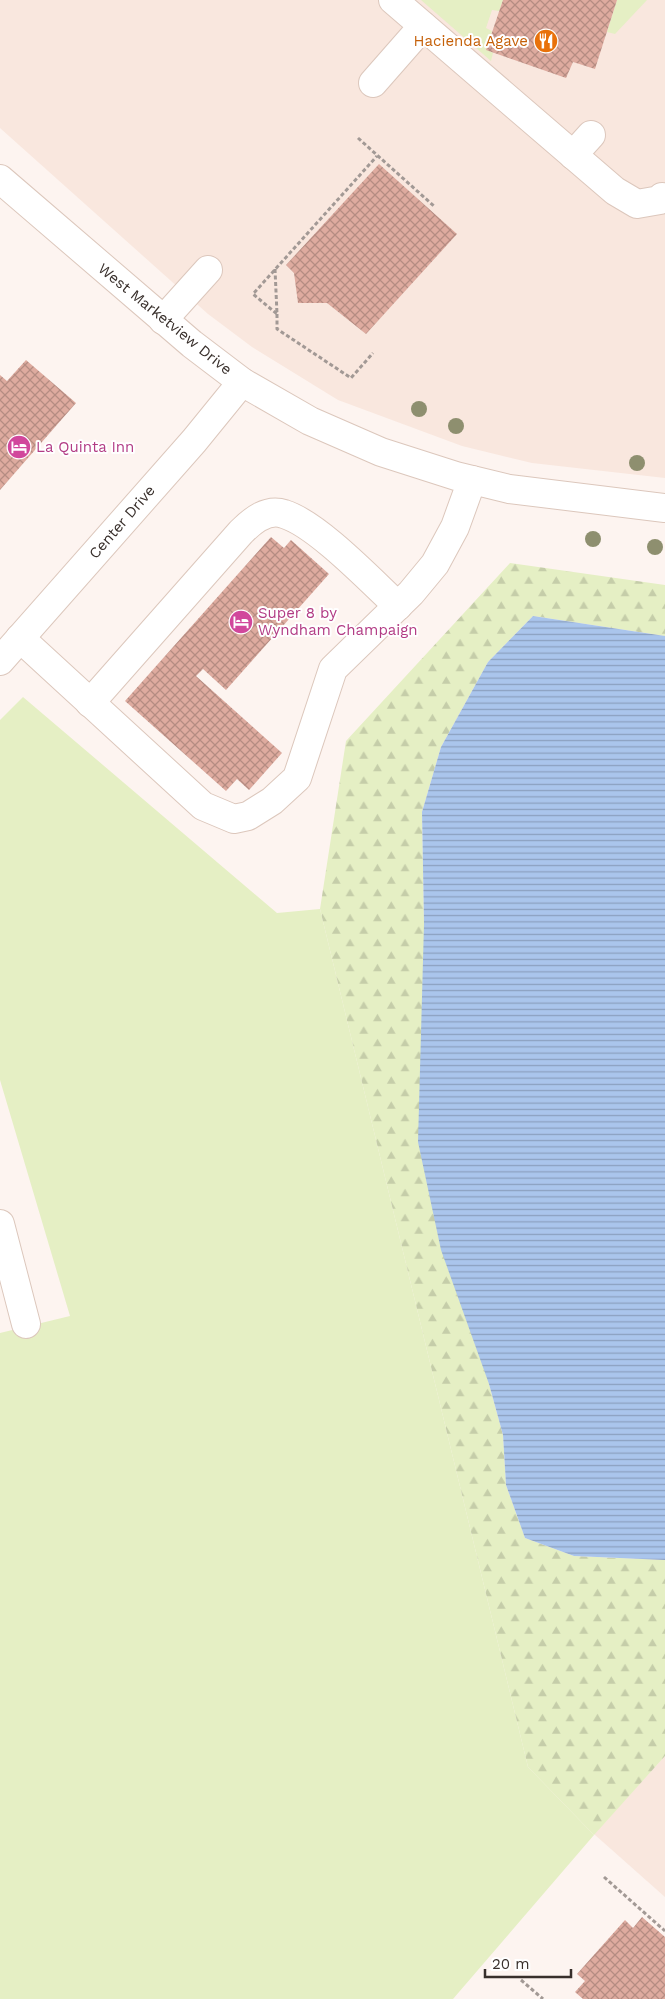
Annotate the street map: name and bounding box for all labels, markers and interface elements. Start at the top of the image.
restaurant icon: Hacienda Agave [533,28,559,54]
place label: Hacienda Agave [414,32,528,50]
street label: West Marketview Drive [94,259,236,379]
hotel icon: La Quinta Inn [6,434,32,460]
place label: La Quinta Inn [36,438,134,456]
street label: Center Drive [85,482,159,562]
place label: Super 8 by Wyndham Champaign [258,604,418,639]
hotel icon: Super 8 by Wyndham Champaign [228,609,254,635]
scale bar [485,1946,571,1978]
text: 20 m [492,1955,530,1973]

